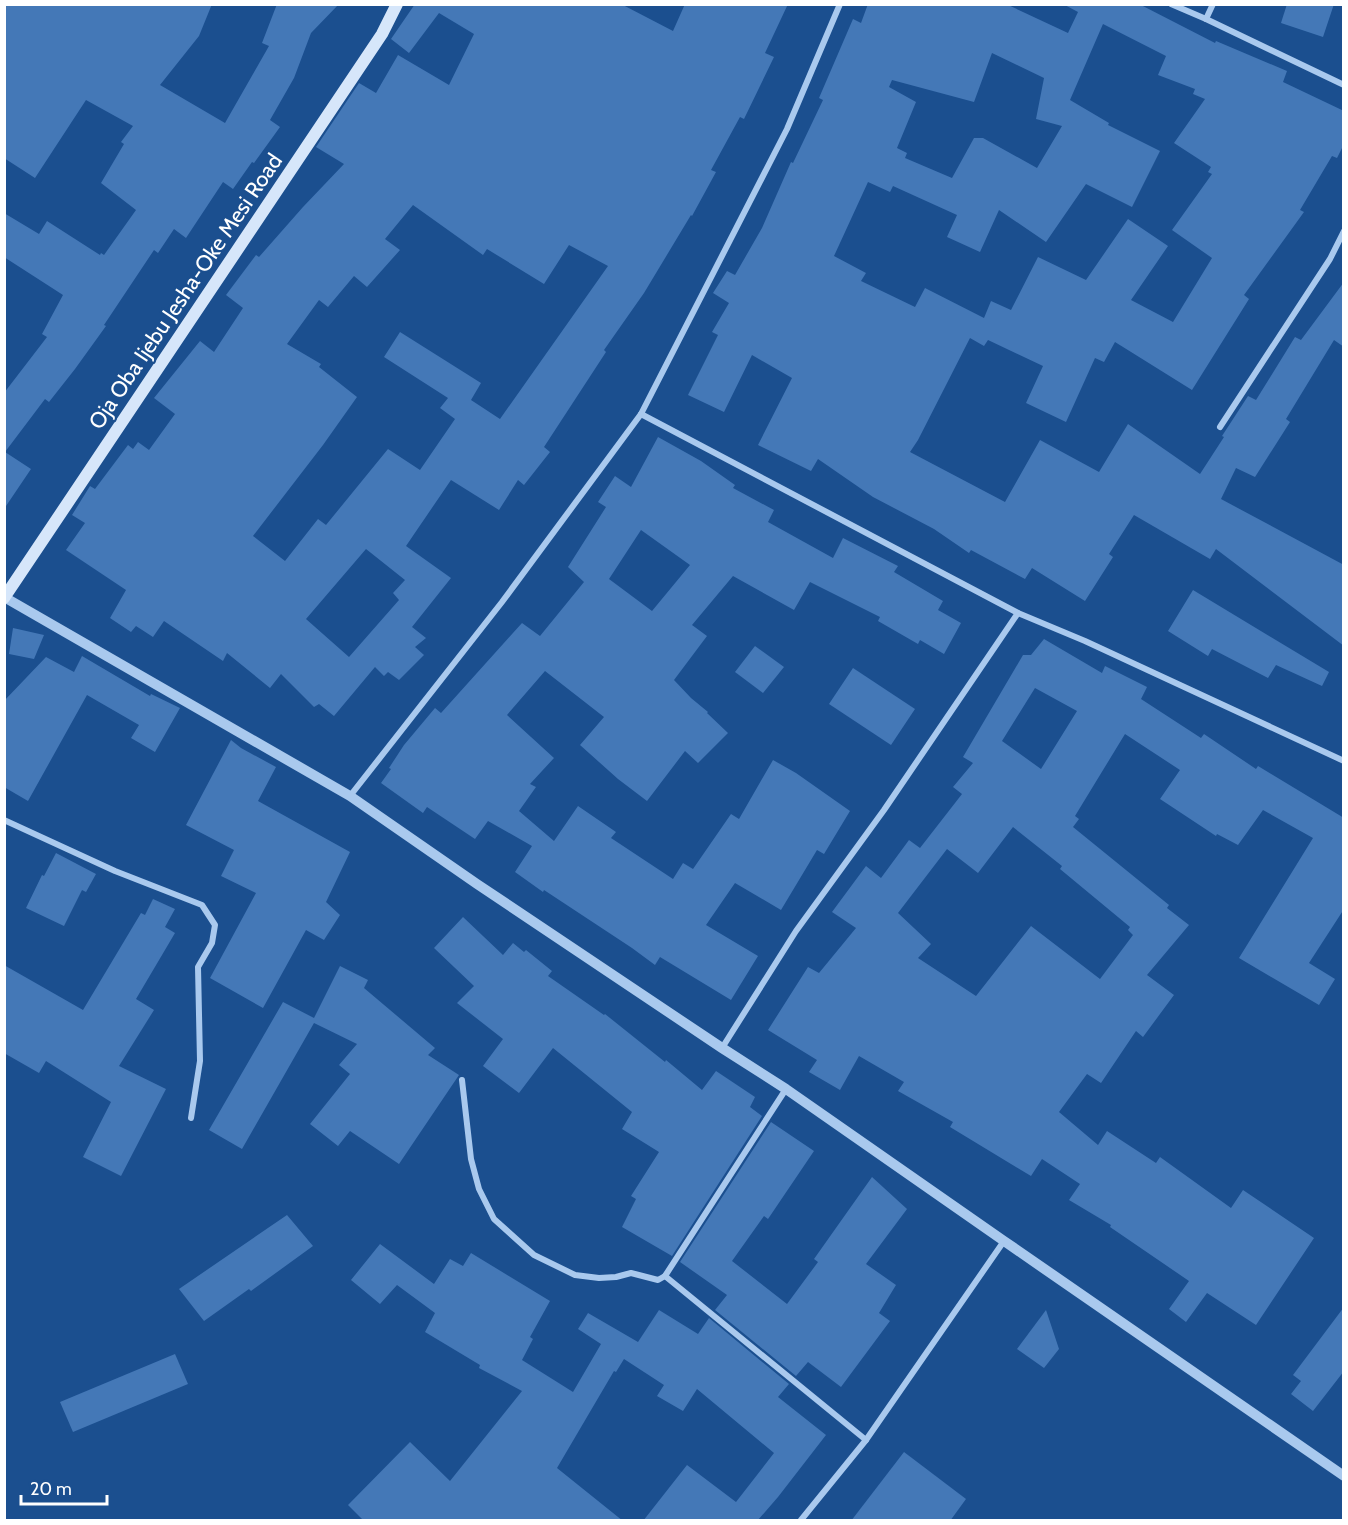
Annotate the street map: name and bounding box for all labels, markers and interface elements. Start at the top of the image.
street label: Oja Oba Ijebu Jesha-Oke Mesi Road [83,148,288,434]
scale bar [21,1468,106,1506]
text: 20 m [30,1478,72,1500]

